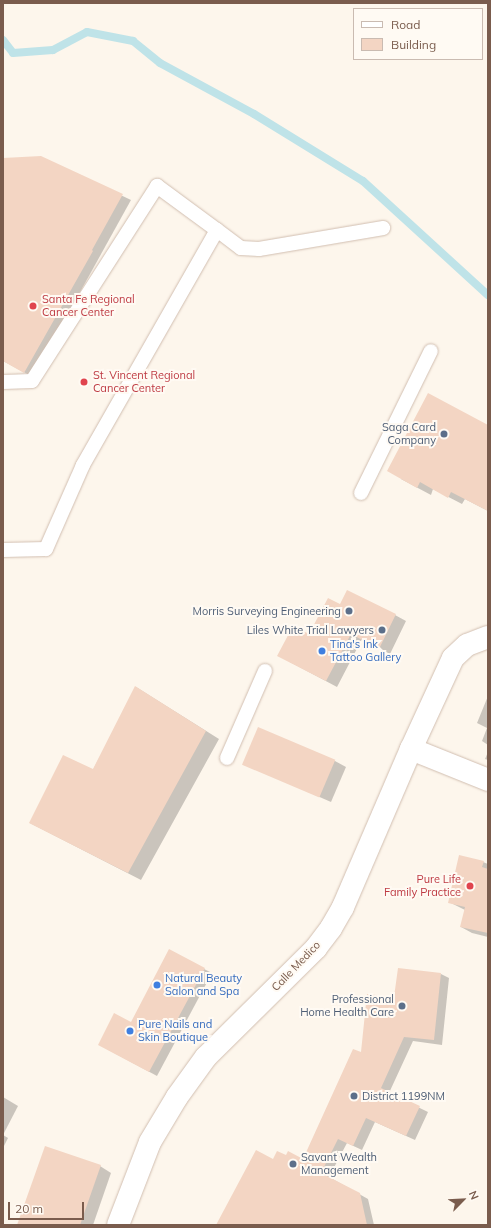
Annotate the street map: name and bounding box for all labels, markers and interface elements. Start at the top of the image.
legend [353,8,483,60]
text: Road [391,17,420,32]
text: Building [391,37,436,52]
place label: Santa Fe Regional Cancer Center [42,293,135,319]
marker: Santa Fe Regional Cancer Center [27,300,39,312]
place label: St. Vincent Regional Cancer Center [93,369,195,395]
marker: St. Vincent Regional Cancer Center [78,376,90,388]
place label: Saga Card Company [382,421,436,447]
marker: Saga Card Company [439,429,449,439]
place label: Morris Surveying Engineering [192,604,341,618]
marker: Morris Surveying Engineering [344,606,354,616]
place label: Liles White Trial Lawyers [247,623,374,637]
marker: Liles White Trial Lawyers [377,625,387,635]
place label: Tina's Ink Tattoo Gallery [330,638,401,664]
marker: Tina's Ink Tattoo Gallery [317,646,327,656]
place label: Pure Life Family Practice [384,873,461,899]
marker: Pure Life Family Practice [464,880,476,892]
street label: Calle Medico [269,938,323,994]
place label: Natural Beauty Salon and Spa [165,972,242,998]
marker: Natural Beauty Salon and Spa [152,980,162,990]
place label: Professional Home Health Care [300,993,394,1019]
marker: Professional Home Health Care [397,1001,407,1011]
place label: Pure Nails and Skin Boutique [138,1018,212,1044]
marker: Pure Nails and Skin Boutique [125,1026,135,1036]
place label: District 1199NM [362,1089,445,1103]
marker: District 1199NM [349,1091,359,1101]
place label: Savant Wealth Management [301,1151,377,1177]
marker: Savant Wealth Management [288,1159,298,1169]
north arrow [443,1180,483,1220]
text: N [466,1188,482,1202]
scale bar [10,1194,86,1220]
text: 20 m [15,1201,43,1216]

